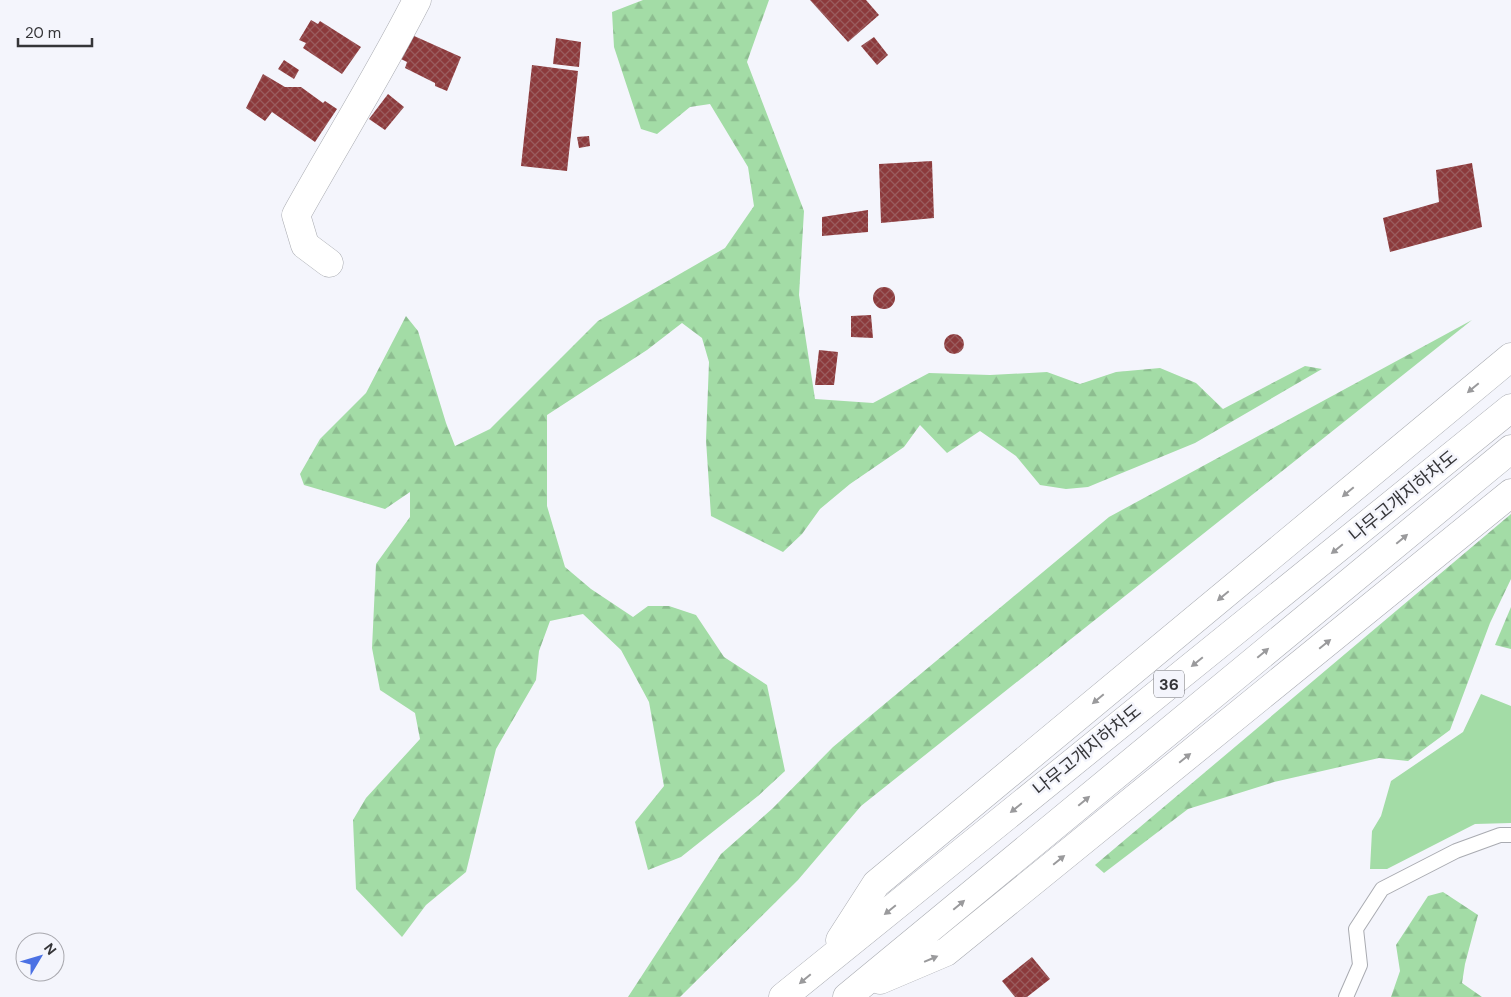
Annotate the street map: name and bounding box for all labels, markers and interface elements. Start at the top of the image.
scale bar [18,15,91,47]
text: 20 m [25,23,61,43]
one-way arrow [1467,383,1480,394]
street label: 나무고개지하차도 [1344,445,1462,547]
one-way arrow [1343,486,1355,498]
one-way arrow [1395,533,1408,544]
one-way arrow [1331,543,1344,554]
one-way arrow [1217,590,1230,601]
one-way arrow [1318,639,1331,650]
one-way arrow [1257,648,1270,659]
one-way arrow [1191,656,1204,667]
road number: 36 [1154,671,1184,698]
one-way arrow [1092,694,1105,705]
street label: 나무고개지하차도 [1028,699,1146,801]
one-way arrow [1179,752,1192,763]
one-way arrow [1077,796,1090,807]
one-way arrow [1010,802,1023,813]
one-way arrow [1053,855,1066,866]
one-way arrow [952,899,965,910]
one-way arrow [883,904,896,915]
north arrow [15,932,65,982]
text: N [40,939,60,959]
one-way arrow [924,954,938,962]
one-way arrow [799,973,812,984]

